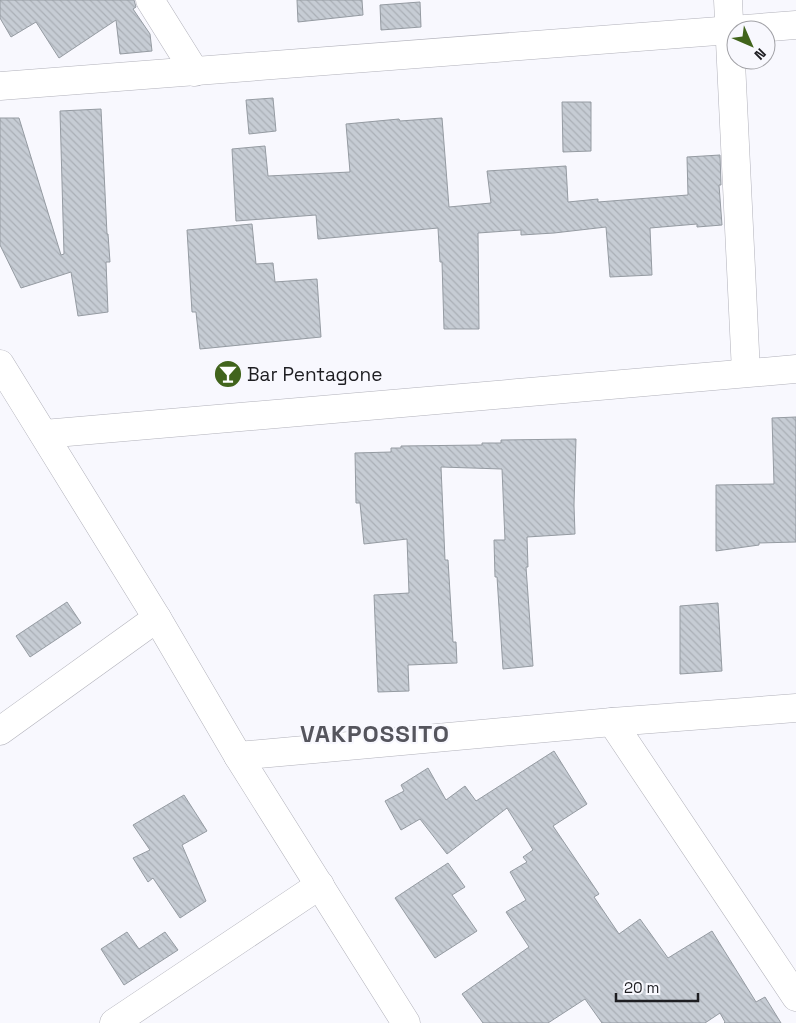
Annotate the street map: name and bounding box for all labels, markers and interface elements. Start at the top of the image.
north arrow [726,20,776,70]
text: N [751,45,770,64]
bar icon: Bar Pentagone [213,359,243,389]
place label: Bar Pentagone [247,362,382,387]
district label: VAKPOSSITO [300,718,450,749]
scale bar [616,970,698,1002]
text: 20 m [624,978,659,997]

